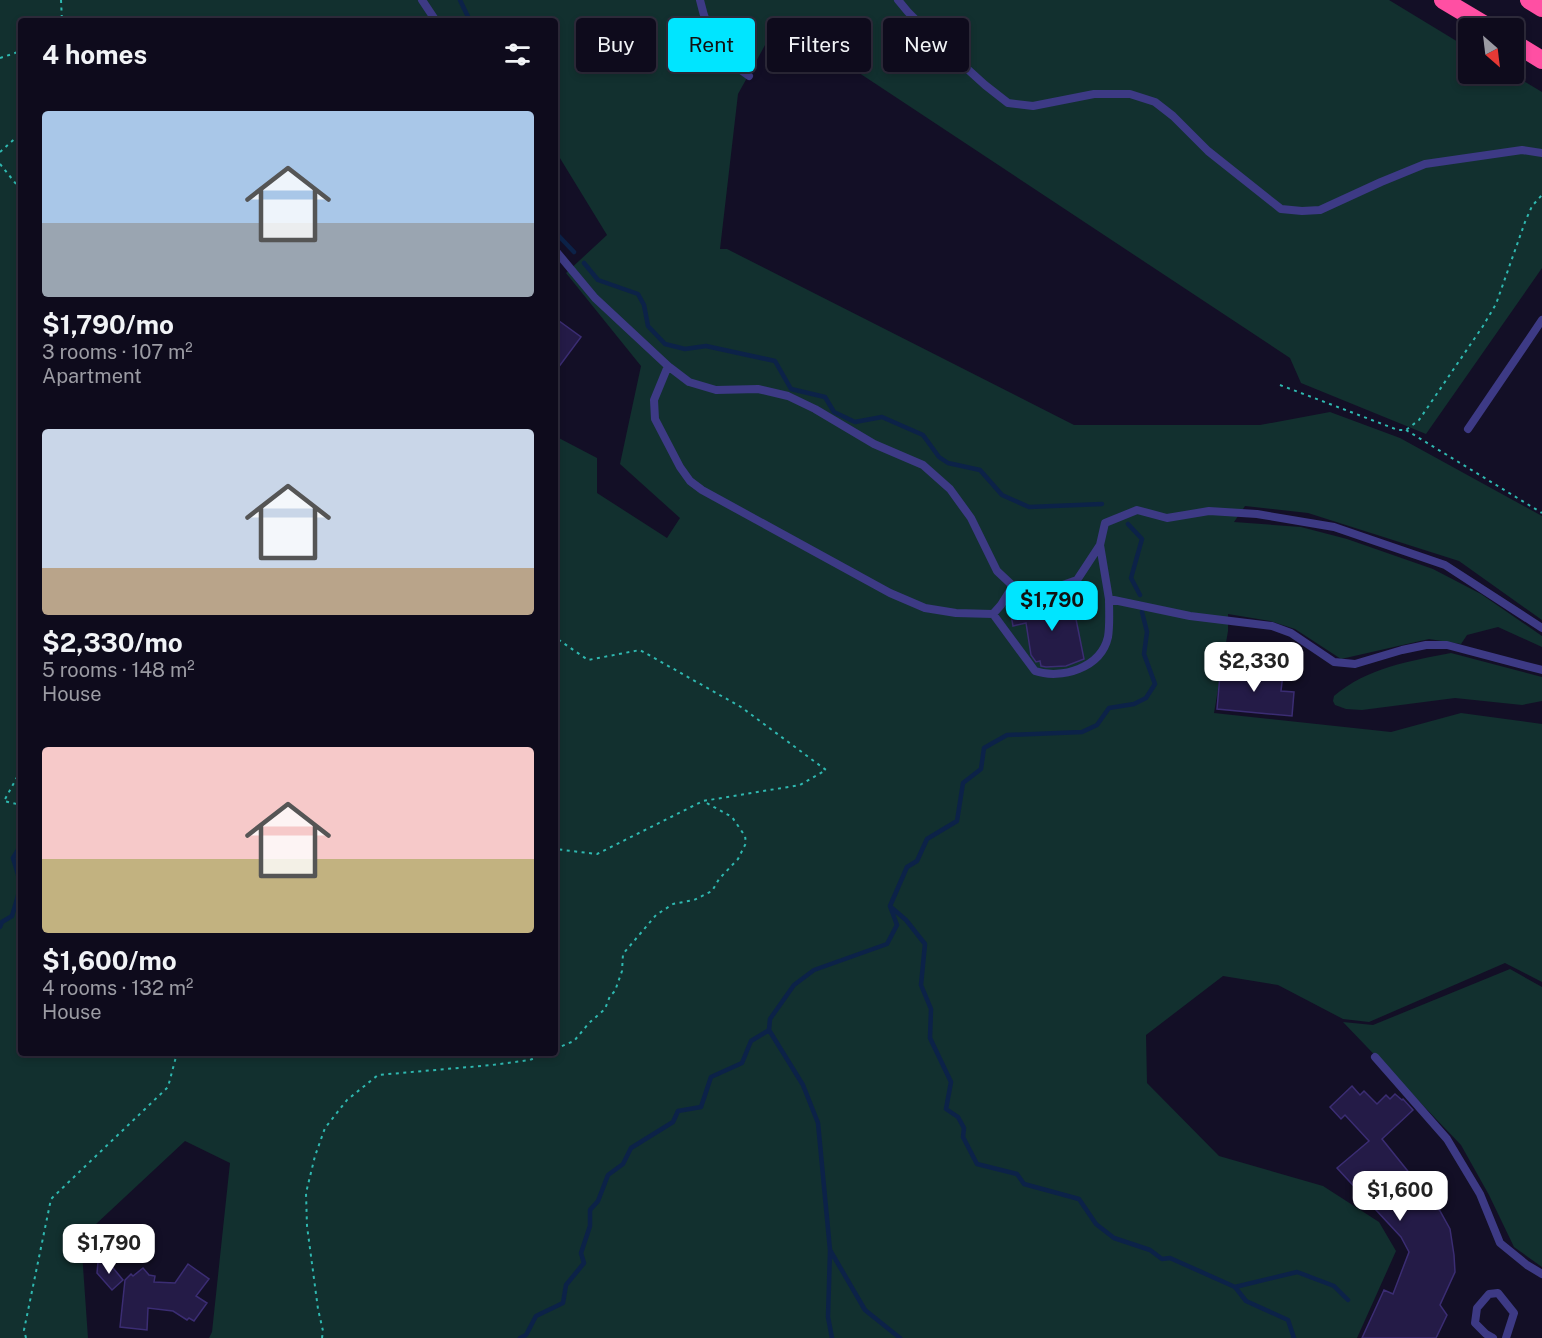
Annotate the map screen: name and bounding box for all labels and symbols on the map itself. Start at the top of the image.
north arrow [1458,18,1524,84]
pin: $1,790 [1003,581,1101,632]
pin: $2,330 [1205,642,1303,693]
pin: $1,600 [1351,1171,1449,1222]
pin: $1,790 [60,1224,158,1275]

